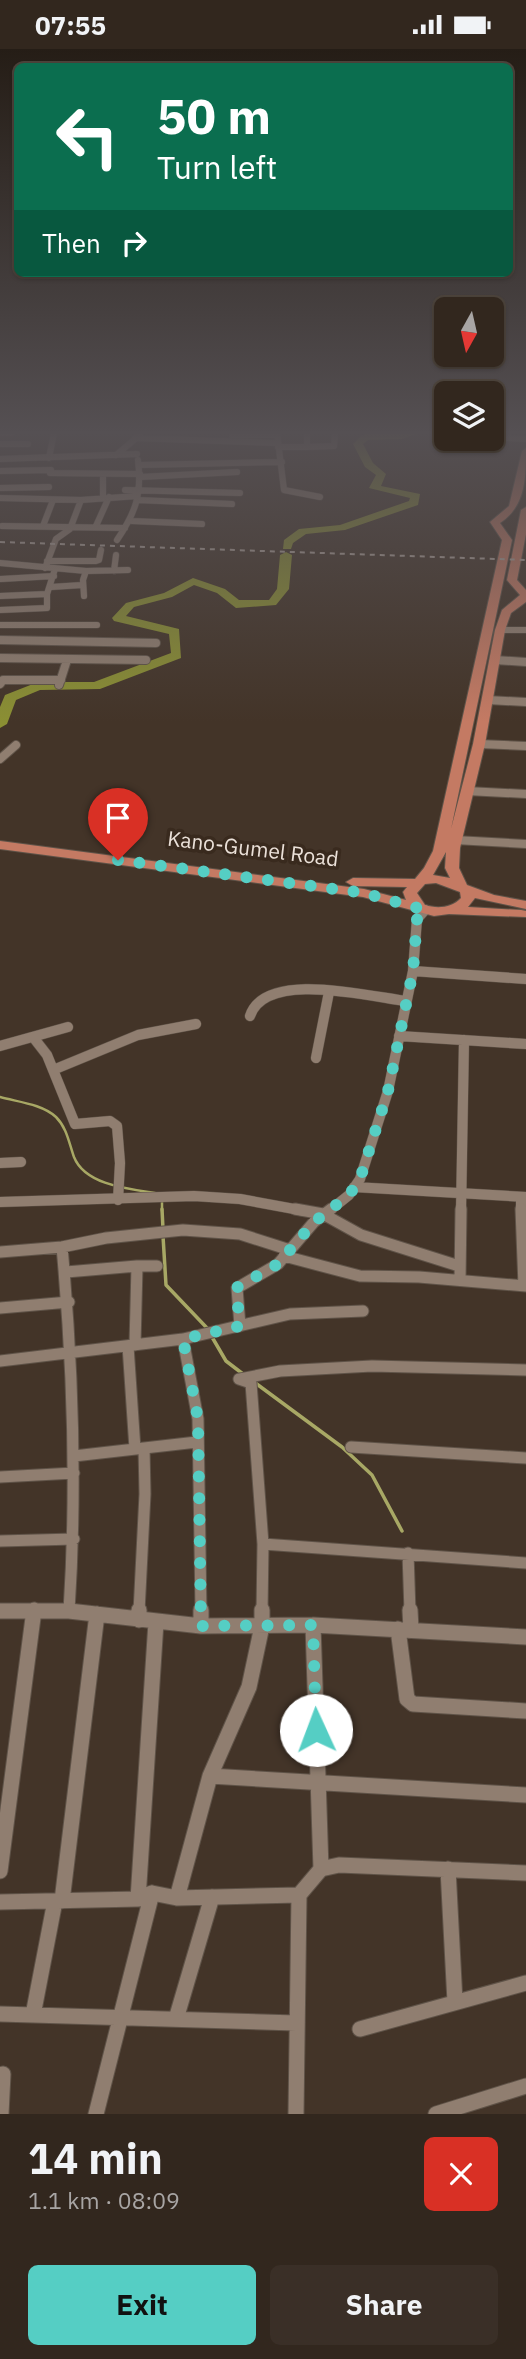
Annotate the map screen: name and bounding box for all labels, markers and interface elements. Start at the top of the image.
text: 07:55 [35,8,106,42]
text: 50 m [157,84,271,147]
icon: left [42,91,133,182]
text: Turn left [157,146,277,188]
icon: right [115,224,153,262]
text: Then [42,226,101,260]
north arrow [434,297,504,367]
map controls [434,297,504,451]
button: layers [434,381,504,451]
pin [88,788,148,860]
icon: arrive [99,799,137,837]
street label: Kano-Gumel Road [166,824,340,872]
position arrow [279,1693,353,1767]
text: 14 min [28,2131,163,2186]
button: close [424,2137,498,2211]
text: 1.1 km · 08:09 [28,2185,180,2215]
button: Exit [28,2265,256,2345]
button: Share [270,2265,498,2345]

